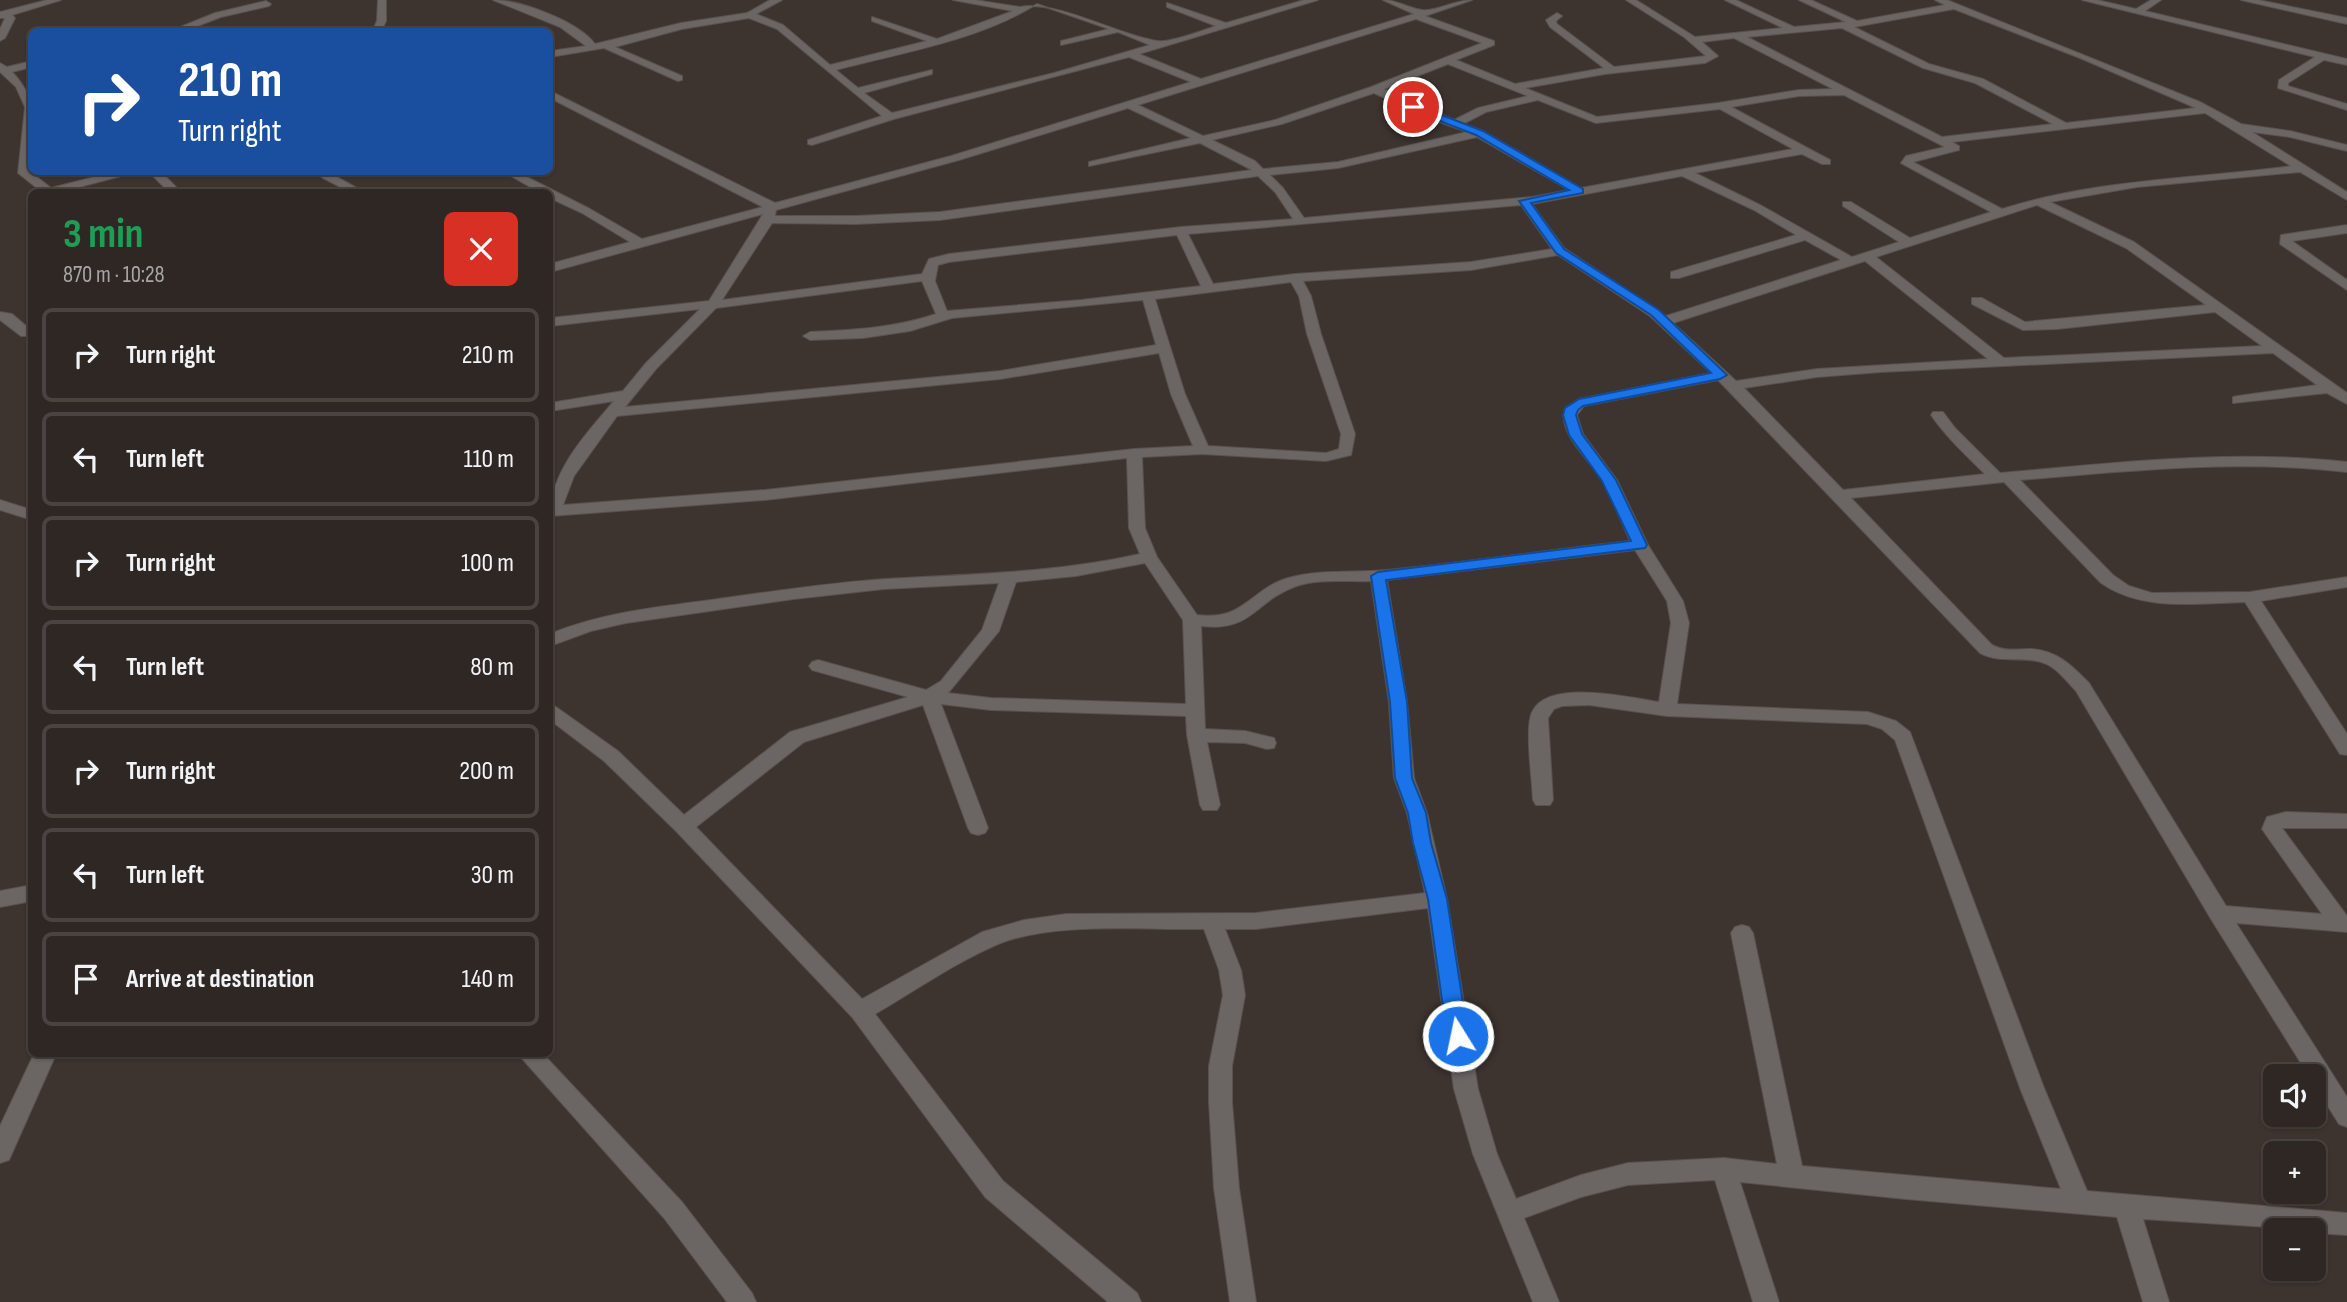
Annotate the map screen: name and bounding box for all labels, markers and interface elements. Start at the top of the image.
text: 210 m [178,52,282,111]
icon: right [63,56,154,147]
pin [1383,77,1443,137]
icon: arrive [1394,88,1432,126]
text: Turn right [178,112,282,151]
text: 3 min [63,209,143,260]
button: close [444,212,518,286]
text: 870 m · 10:28 [63,261,165,289]
icon: right [67,336,105,374]
text: Turn right [126,340,215,371]
text: 210 m [462,340,514,371]
icon: left [67,440,105,478]
text: Turn left [126,444,204,475]
text: 110 m [463,444,514,475]
icon: right [67,544,105,582]
text: Turn right [126,548,215,579]
text: 100 m [461,548,514,579]
icon: left [67,648,105,686]
text: Turn left [126,652,204,683]
text: 80 m [470,652,514,683]
icon: right [67,752,105,790]
text: Turn right [126,756,215,787]
text: 200 m [459,756,514,787]
icon: left [67,856,105,894]
text: Turn left [126,860,204,891]
text: 30 m [471,860,514,891]
icon: arrive [67,960,105,998]
text: Arrive at destination [126,964,314,995]
text: 140 m [462,964,514,995]
position arrow [1421,999,1495,1073]
map controls [2263,1064,2326,1281]
button: sound [2263,1064,2326,1127]
button: + [2263,1141,2326,1204]
button: − [2263,1218,2326,1281]

